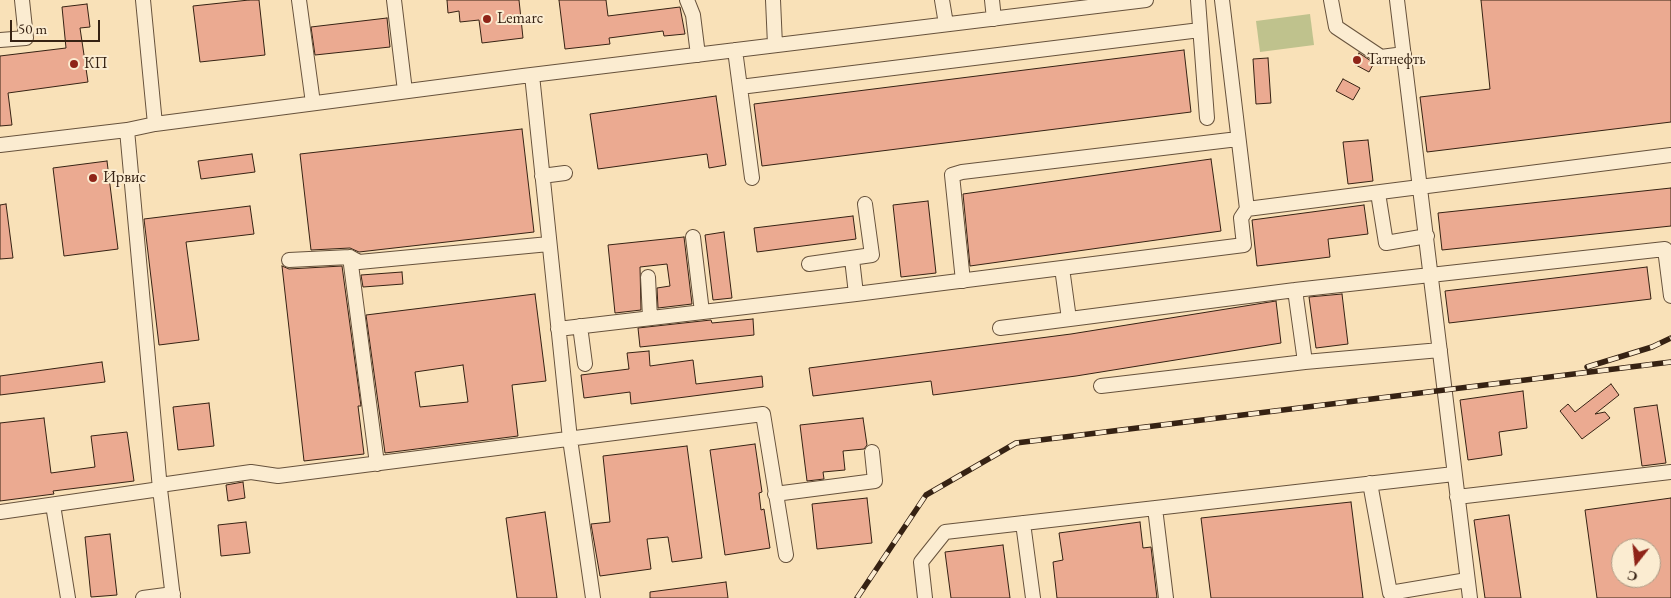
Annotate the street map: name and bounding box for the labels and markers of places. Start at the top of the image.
place label: Lemarc [497,9,543,29]
marker: Lemarc [481,13,493,25]
place label: Татнефть [1367,50,1426,70]
place label: КП [84,54,108,74]
marker: Татнефть [1351,54,1363,66]
marker: КП [68,58,80,70]
place label: Ирвис [103,168,146,188]
marker: Ирвис [87,172,99,184]

